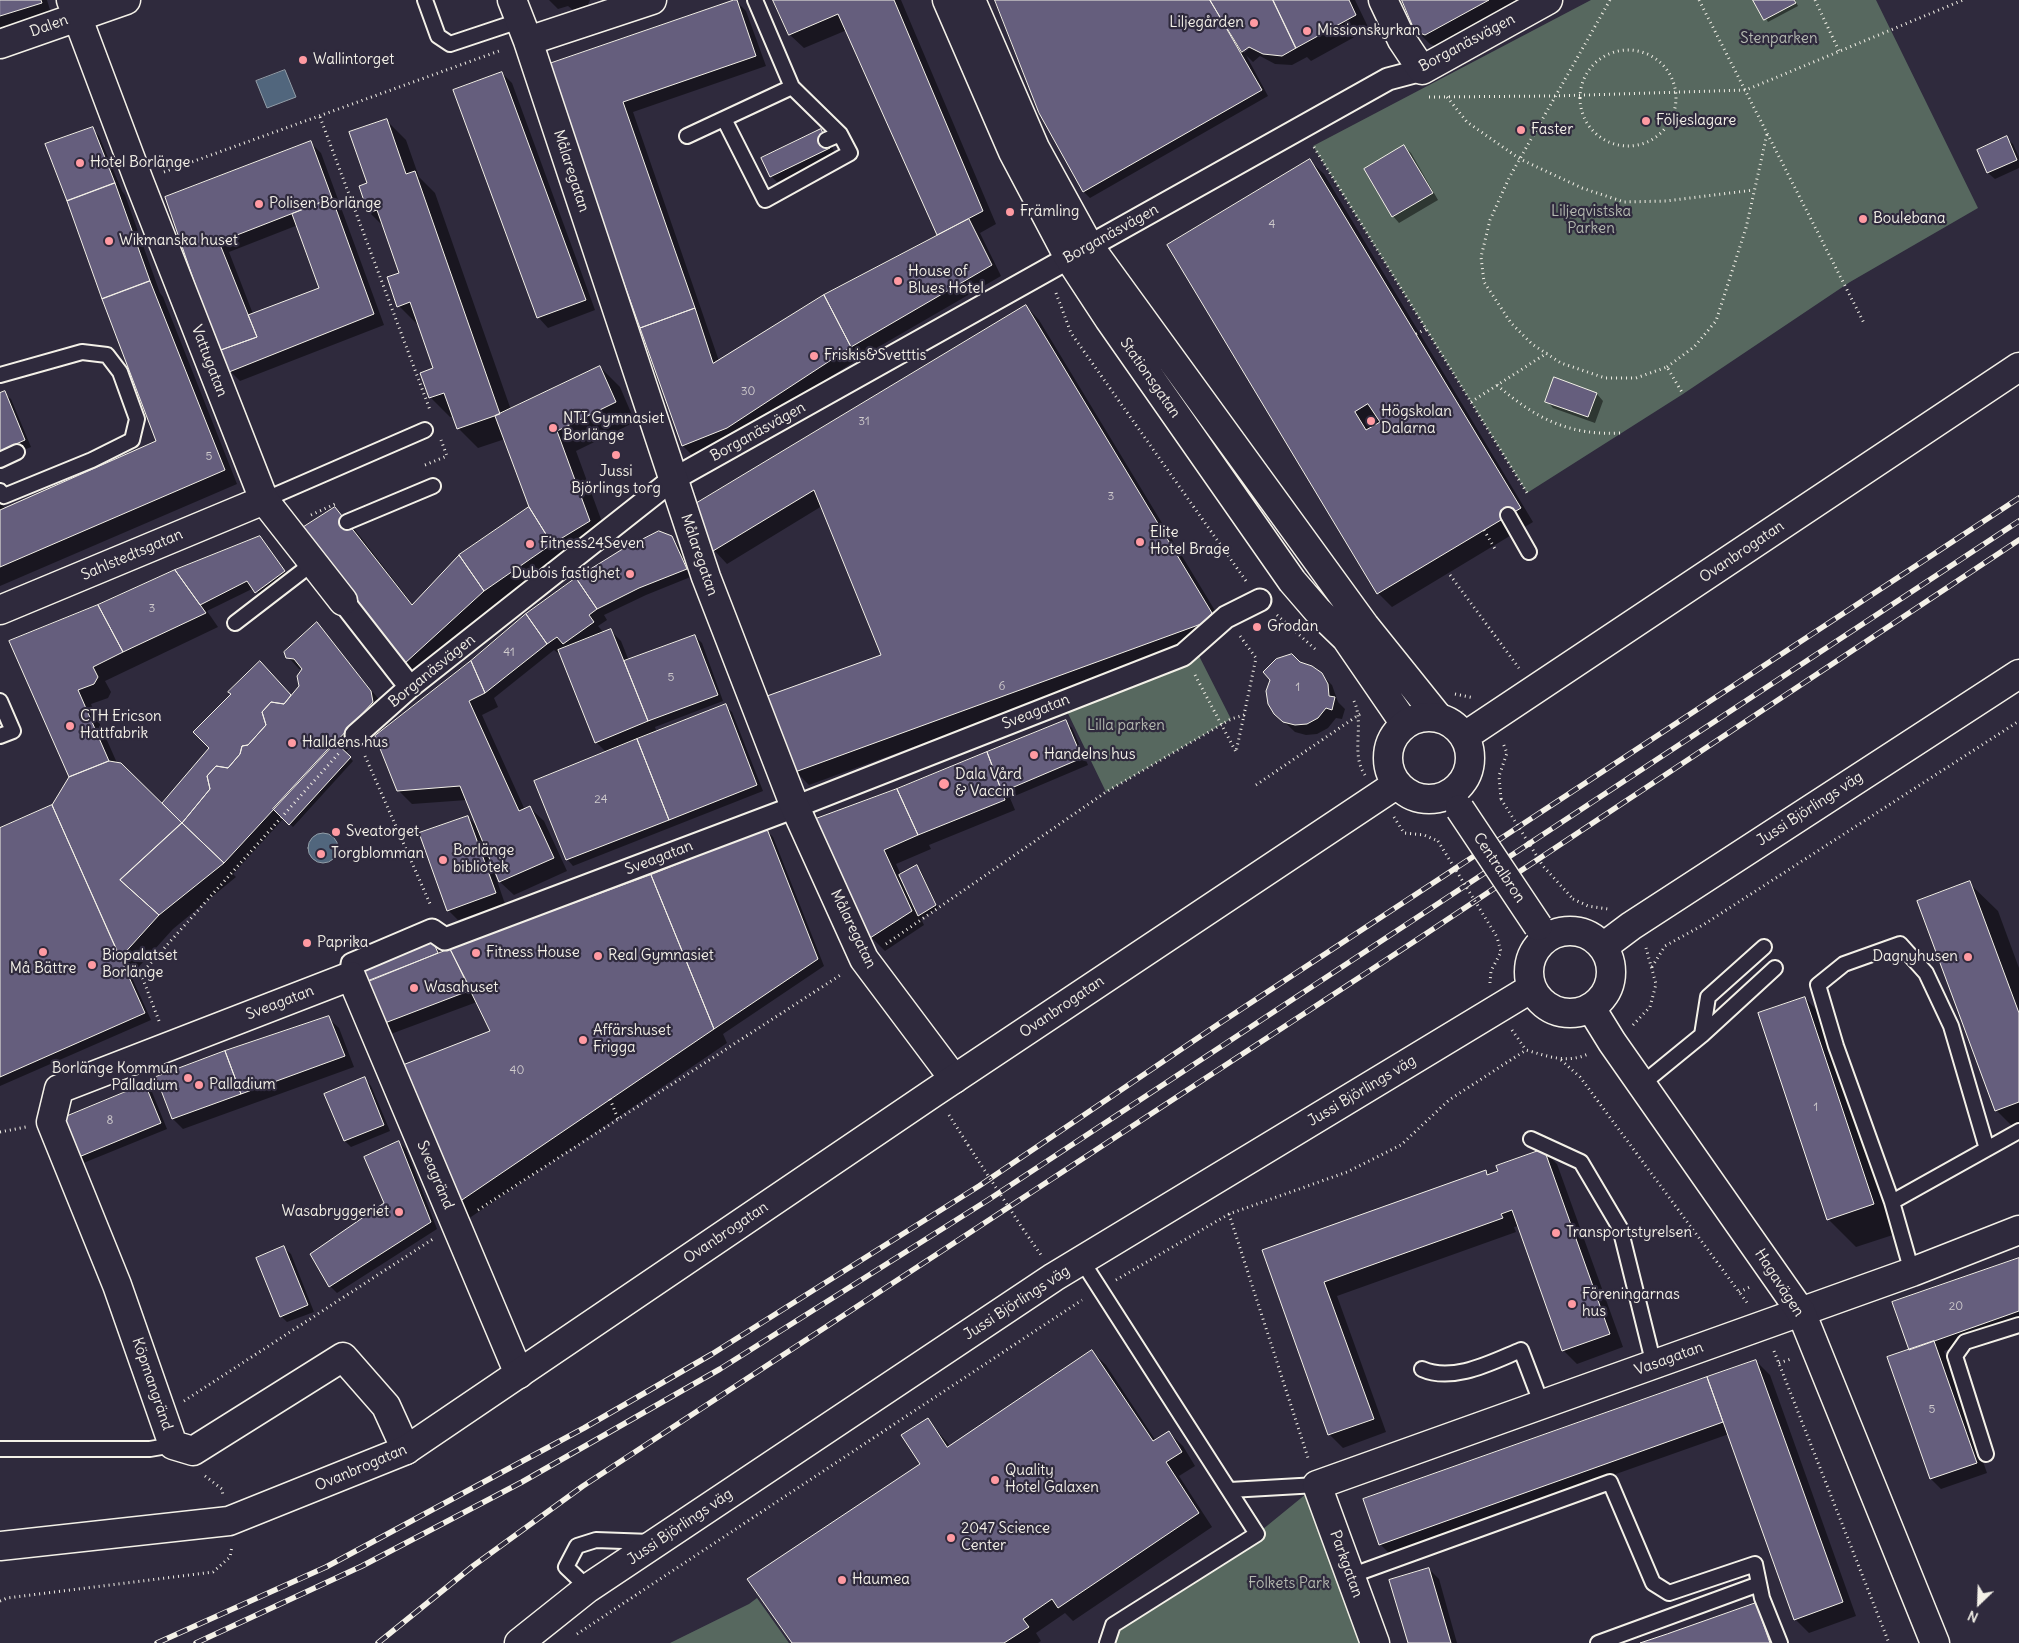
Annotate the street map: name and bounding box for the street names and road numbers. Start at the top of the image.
street label: Borganäsvägen [1416,10,1518,76]
street label: Dalen [27,11,71,41]
street label: Målaregatan [549,128,593,214]
street label: Borganäsvägen [1060,200,1162,268]
street label: Vattugatan [187,323,231,399]
street label: Stationsgatan [1116,335,1184,421]
street label: Borganäsvägen [707,398,809,466]
street label: Målaregatan [677,512,721,598]
street label: Ovanbrogatan [1696,517,1788,587]
street label: Sahlstedtsgatan [78,525,186,585]
street label: Borganäsvägen [385,631,479,711]
street label: Sveagatan [1000,690,1072,734]
street label: Jussi Björlings väg [1754,768,1866,850]
street label: Centralbron [1469,830,1529,906]
street label: Sveagatan [623,837,695,879]
street label: Målaregatan [826,887,880,971]
street label: Ovanbrogatan [1016,972,1108,1042]
street label: Sveagatan [244,982,316,1024]
street label: Jussi Björlings väg [1305,1052,1419,1130]
street label: Sveagränd [413,1138,457,1212]
street label: Ovanbrogatan [680,1198,772,1268]
street label: Hagavägen [1750,1246,1808,1320]
street label: Jussi Björlings väg [961,1262,1073,1344]
street label: Köpmangränd [128,1335,176,1433]
street label: Vasagatan [1632,1338,1706,1380]
street label: Ovanbrogatan [312,1441,410,1495]
street label: Jussi Björlings väg [624,1485,736,1569]
street label: Parkgatan [1326,1528,1366,1600]

